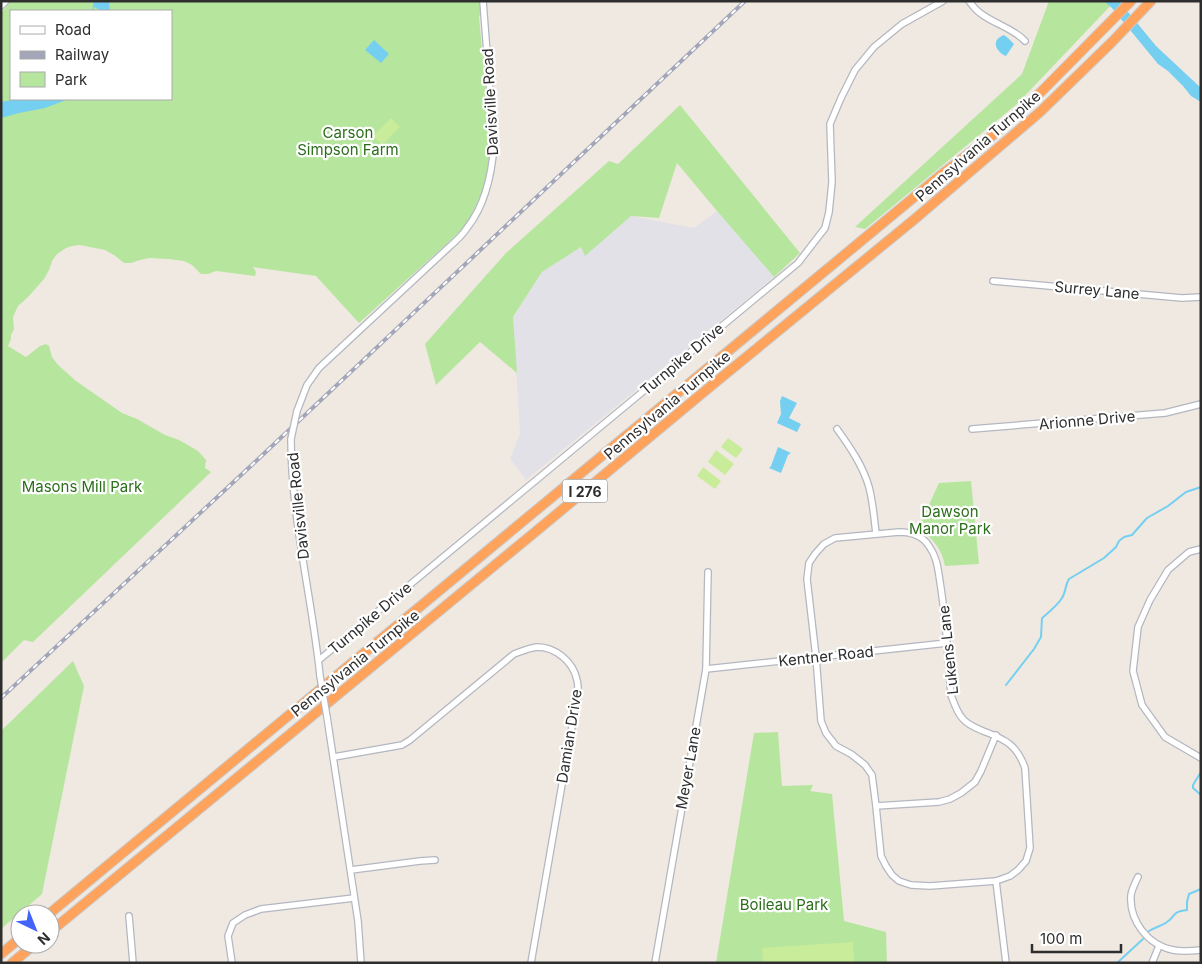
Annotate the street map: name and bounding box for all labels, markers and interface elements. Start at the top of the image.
legend [10,10,172,100]
text: Road [55,20,91,39]
text: Railway [55,45,110,64]
street label: Davisville Road [478,48,502,156]
text: Park [55,70,88,89]
street label: Pennsylvania Turnpike [912,86,1044,206]
park label: Carson Simpson Farm [297,123,399,159]
street label: Surrey Lane [1054,277,1140,303]
street label: Turnpike Drive [636,319,728,399]
street label: Pennsylvania Turnpike [600,346,734,464]
street label: Arionne Drive [1038,406,1136,434]
street label: Davisville Road [283,452,313,560]
park label: Masons Mill Park [22,477,143,496]
road number: I 276 [562,480,608,502]
park label: Dawson Manor Park [909,502,992,538]
street label: Turnpike Drive [324,578,416,658]
street label: Lukens Lane [934,604,962,696]
street label: Pennsylvania Turnpike [287,605,423,721]
street label: Kentner Road [777,642,875,670]
street label: Damian Drive [552,688,586,784]
street label: Meyer Lane [671,725,705,811]
park label: Boileau Park [740,895,829,914]
north arrow [10,904,60,954]
scale bar [1032,922,1121,954]
text: N [35,929,54,949]
text: 100 m [1040,929,1082,948]

